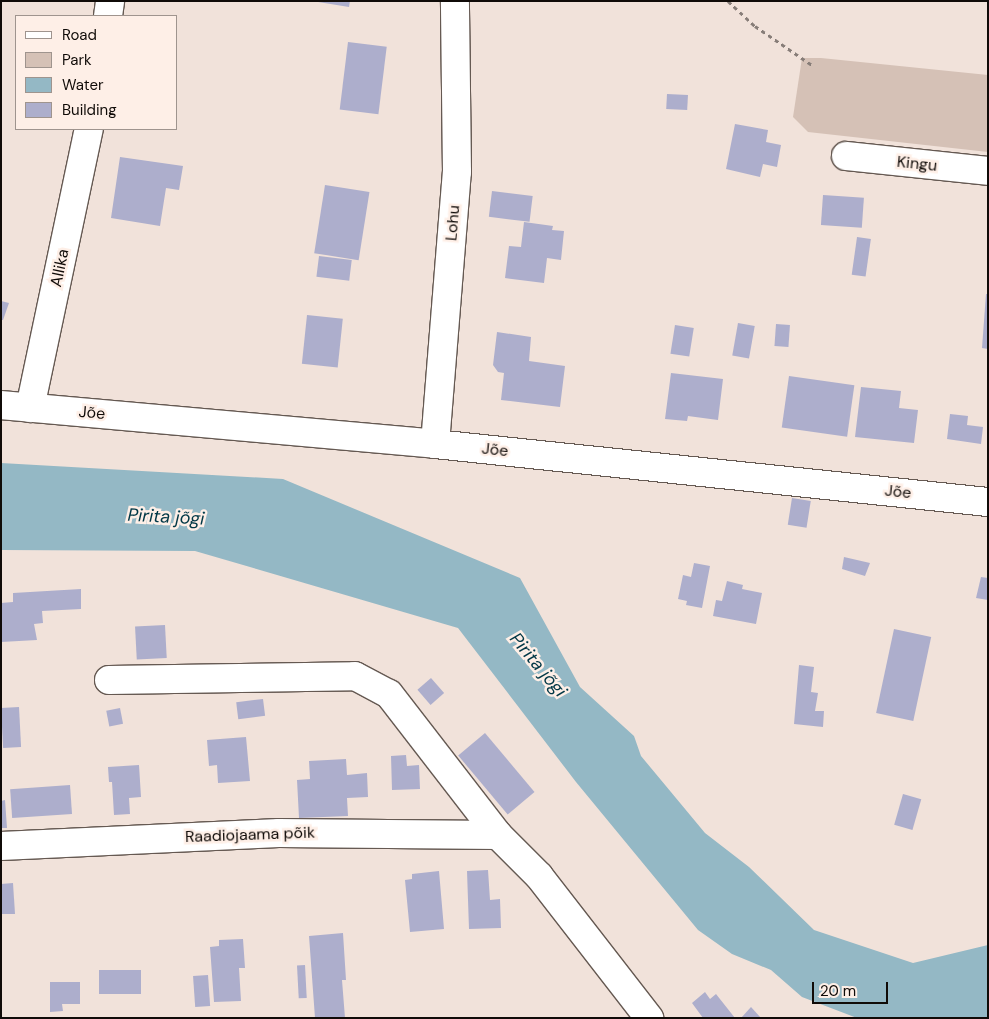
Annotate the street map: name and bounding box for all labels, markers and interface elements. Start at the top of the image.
legend [15,15,178,130]
text: Road [62,25,97,45]
text: Park [62,50,92,70]
text: Water [62,75,103,95]
text: Building [62,100,117,120]
street label: Kingu [896,152,938,176]
street label: Lohu [442,204,464,242]
street label: Allika [47,247,73,289]
street label: Jõe [78,402,106,424]
street label: Jõe [481,439,509,461]
street label: Jõe [884,481,912,503]
water label: Pirita jõgi [127,504,205,530]
water label: Pirita jõgi [505,629,571,701]
street label: Raadiojaama põik [185,823,315,847]
scale bar [814,972,890,1004]
text: 20 m [820,981,856,1001]

